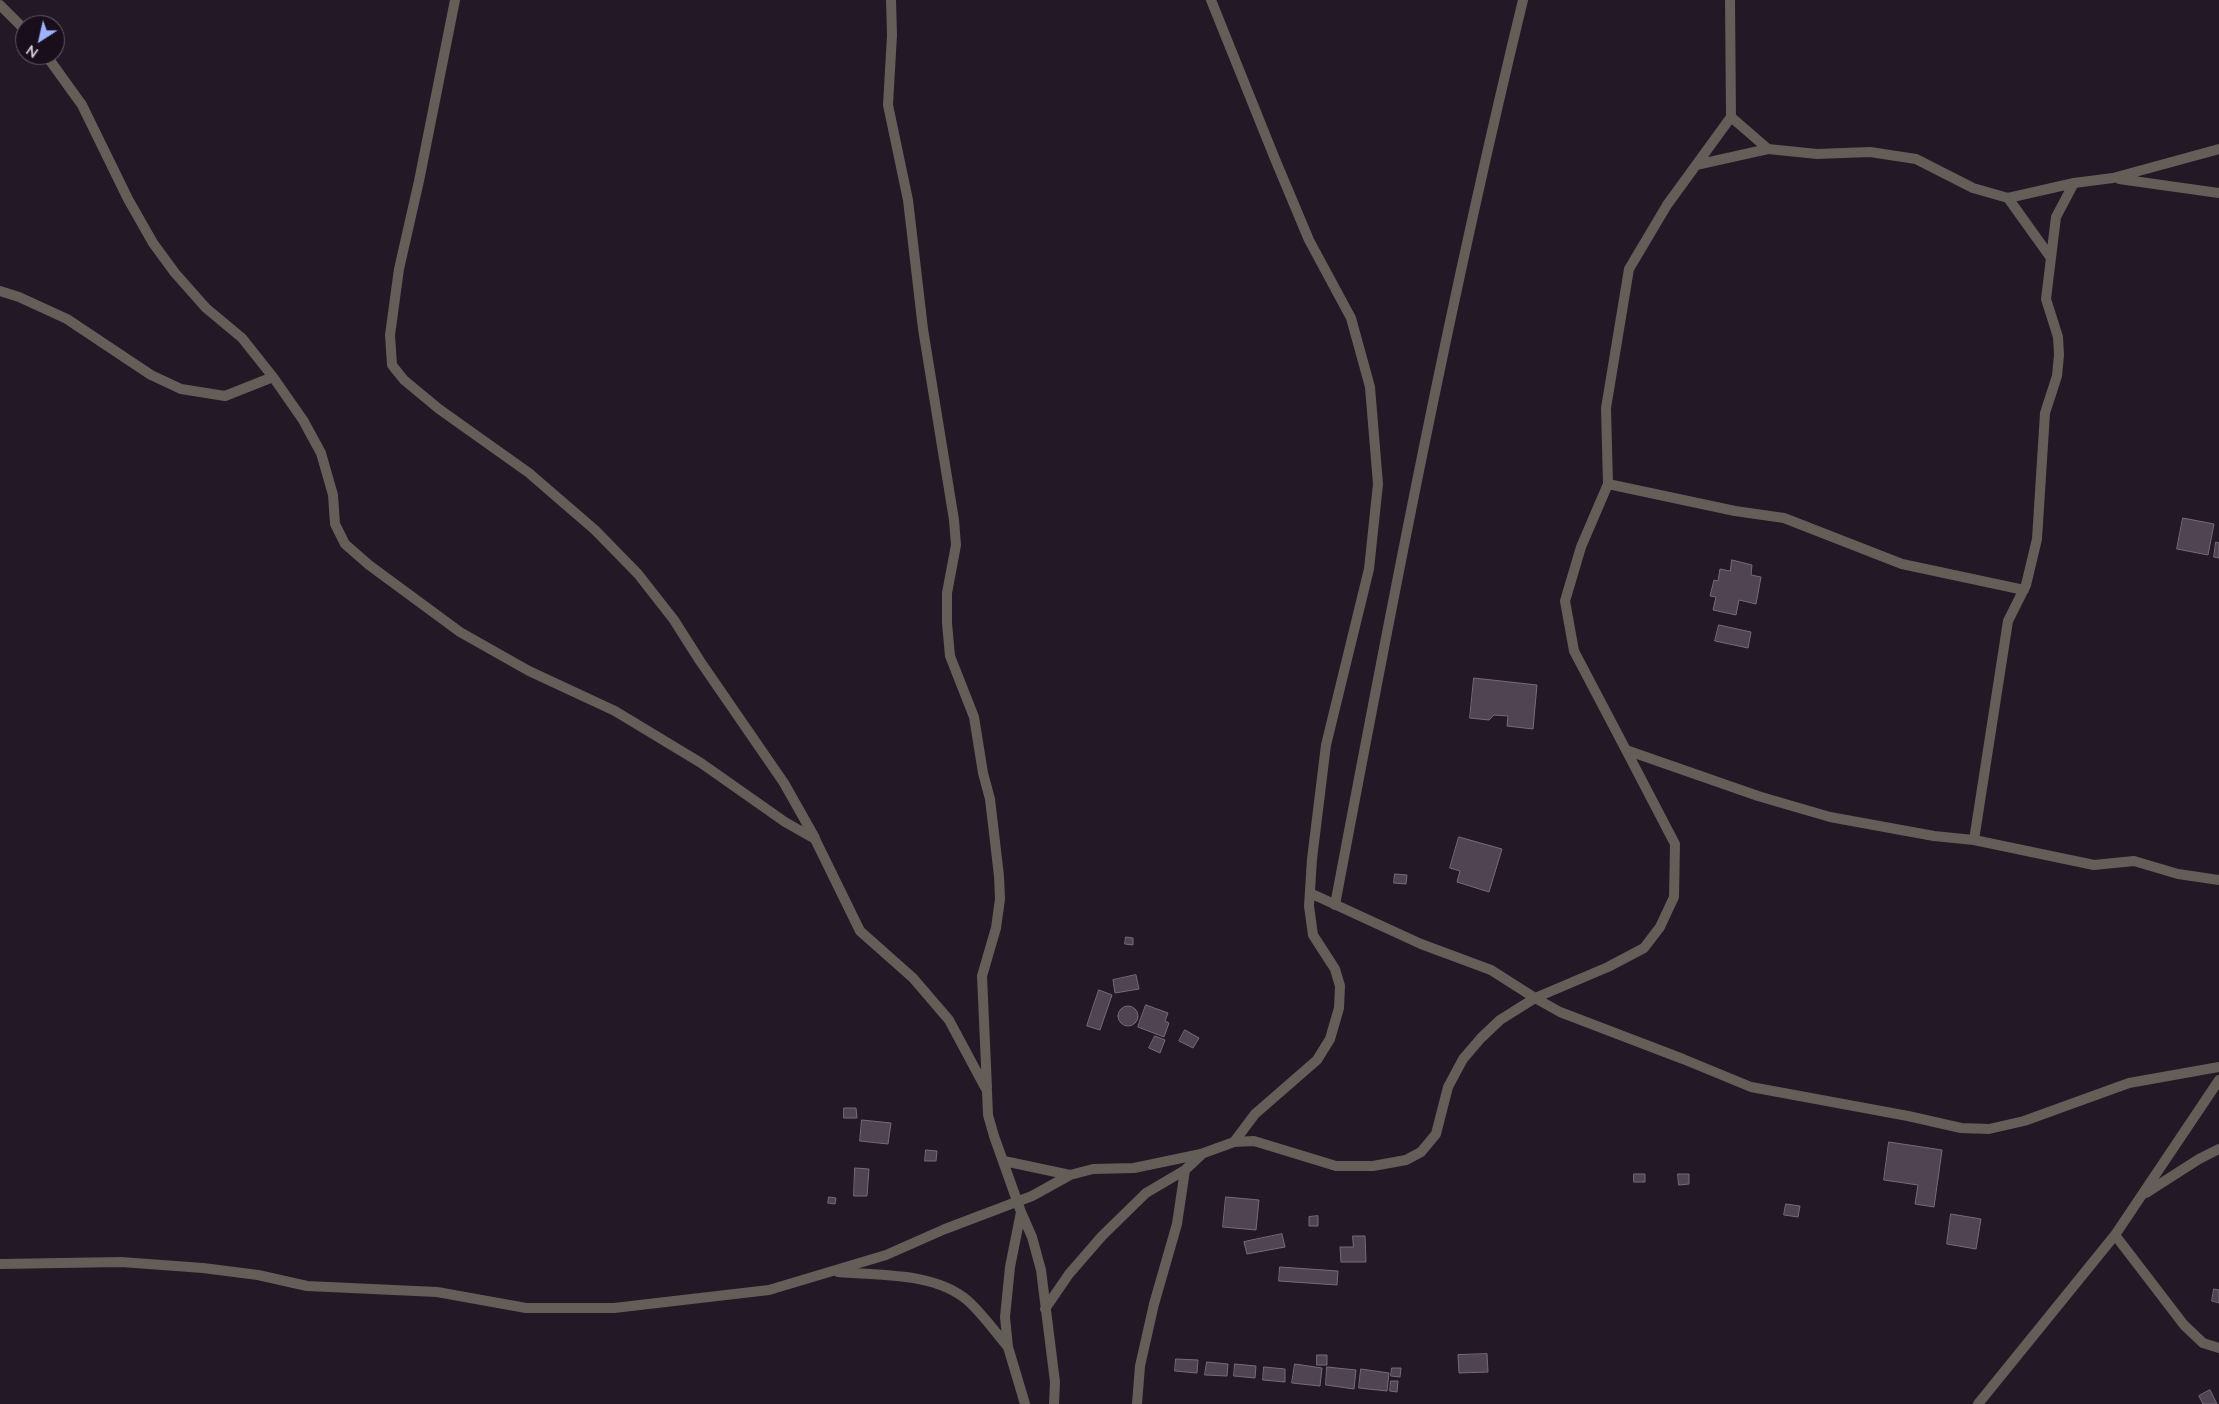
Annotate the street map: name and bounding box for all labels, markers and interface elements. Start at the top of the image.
north arrow [15,15,65,65]
text: N [22,42,41,62]

